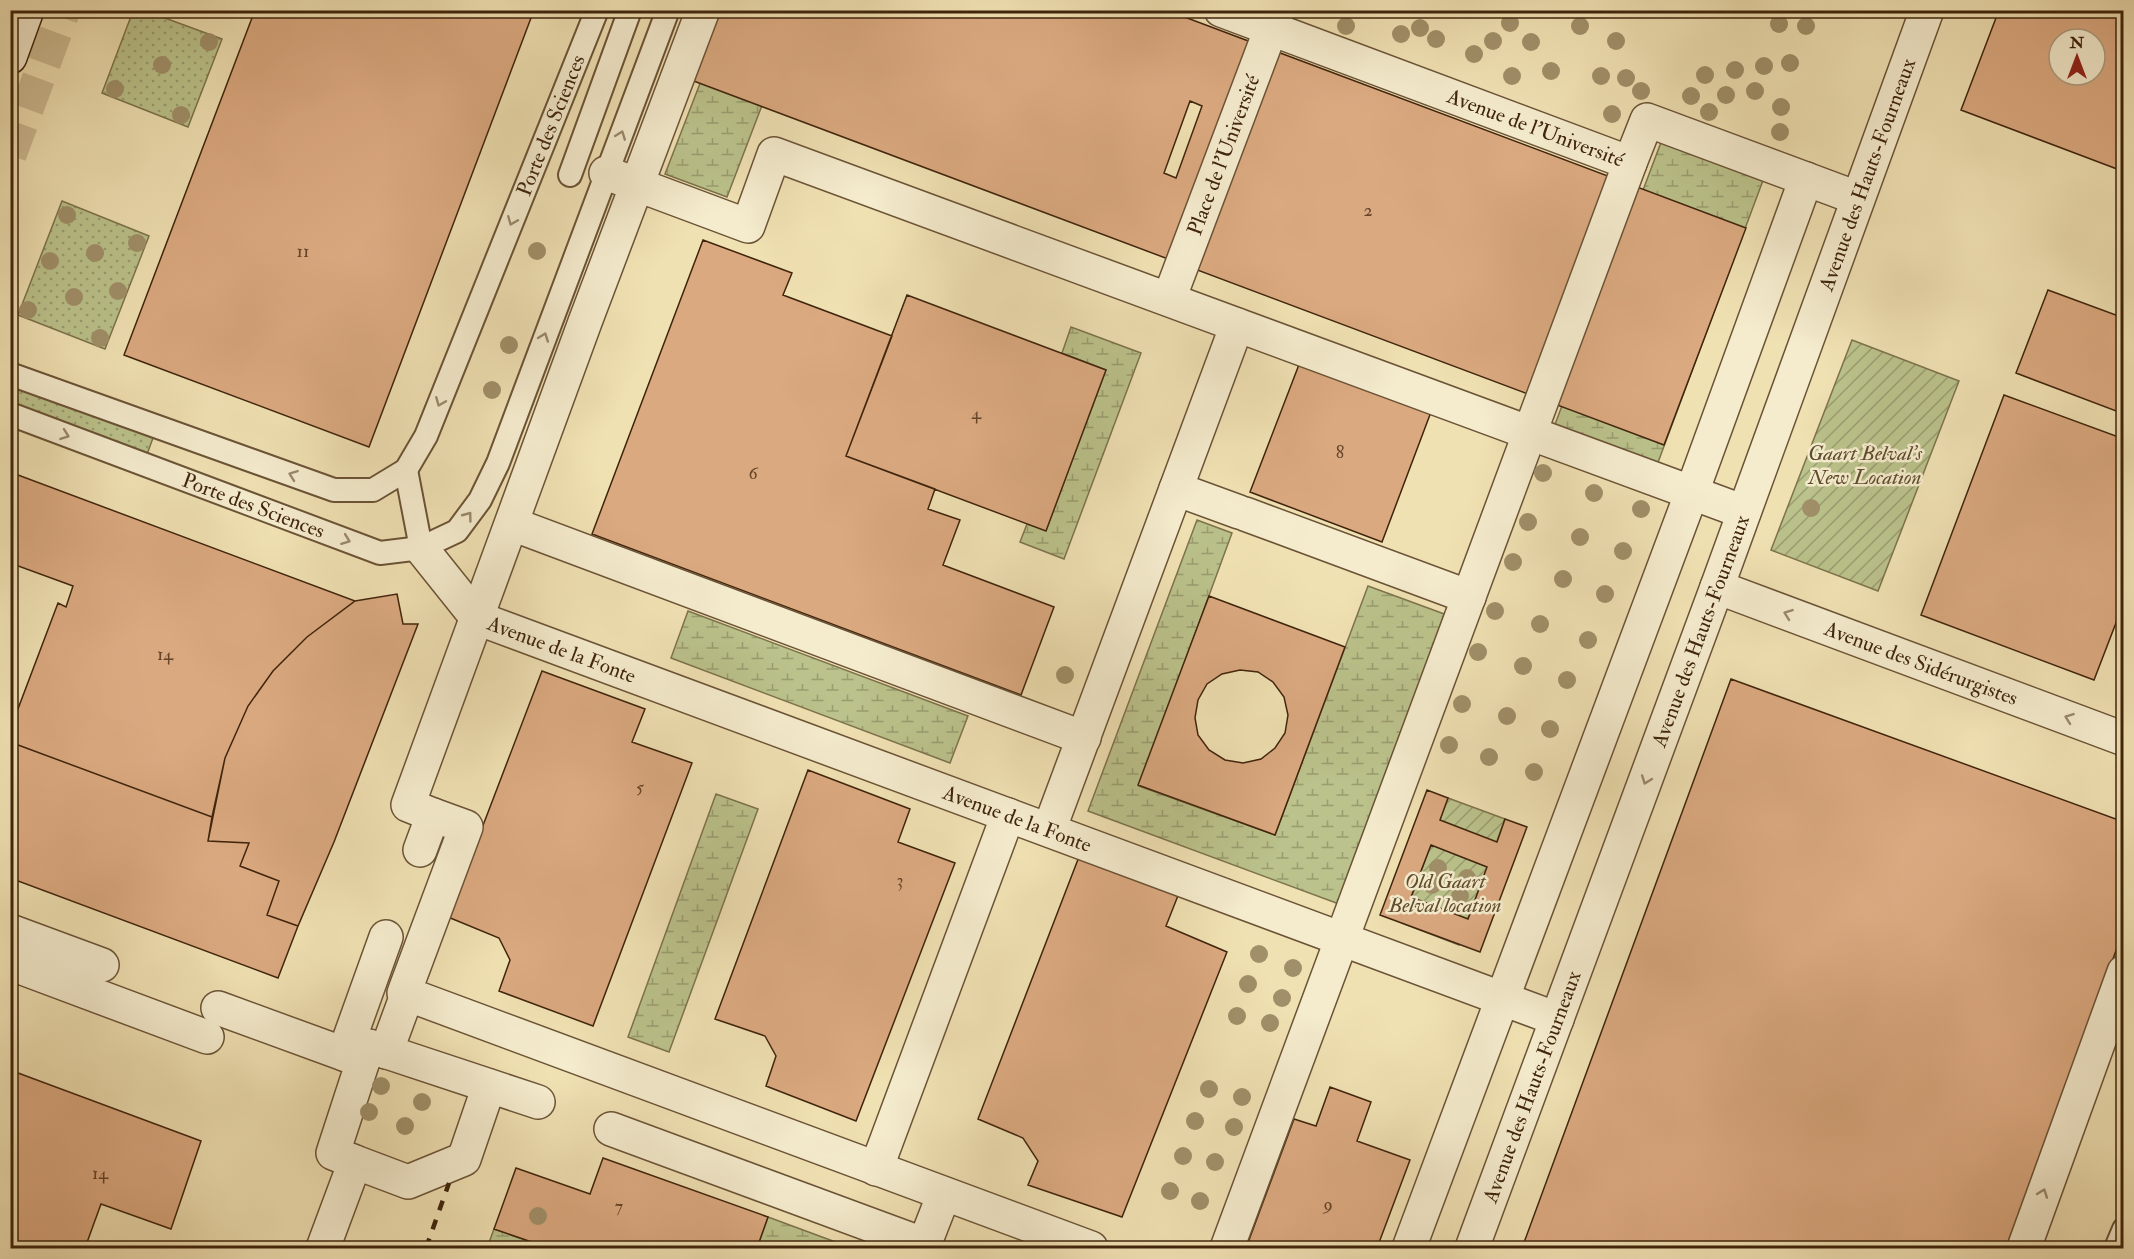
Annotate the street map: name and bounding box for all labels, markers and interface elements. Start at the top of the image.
north arrow [2047,27,2107,87]
text: N [2069,33,2085,53]
street label: Porte des Sciences [511,51,592,200]
street label: Avenue des Hauts-Fourneaux [1813,54,1923,296]
street label: Place de l'Université [1181,71,1266,239]
street label: Avenue de l'Université [1442,82,1628,174]
one-way arrow [613,130,626,141]
house number: 2 [1363,199,1373,222]
one-way arrow [507,215,520,225]
house number: 11 [297,240,309,263]
one-way arrow [537,332,550,343]
one-way arrow [435,395,447,406]
house number: 4 [971,402,982,425]
one-way arrow [59,427,70,440]
park label: Gaart Belval's New Location [1807,440,1923,491]
house number: 8 [1336,441,1344,464]
house number: 6 [748,462,758,485]
street label: Porte des Sciences [178,467,328,545]
one-way arrow [288,469,299,482]
one-way arrow [461,511,472,522]
street label: Avenue des Hauts-Fourneaux [1645,511,1756,752]
one-way arrow [340,533,351,545]
one-way arrow [1783,608,1793,621]
street label: Avenue de la Fonte [483,610,640,690]
street label: Avenue des Sidérurgistes [1820,615,2022,712]
house number: 14 [157,643,174,666]
one-way arrow [2064,713,2075,726]
one-way arrow [1640,774,1653,785]
house number: 5 [636,776,644,799]
street label: Avenue de la Fonte [938,779,1095,859]
park label: Old Gaart Belval location [1387,868,1502,919]
house number: 3 [897,869,903,892]
street label: Avenue des Hauts-Fourneaux [1477,966,1588,1208]
house number: 14 [92,1162,109,1185]
one-way arrow [2036,1189,2049,1199]
house number: 9 [1321,1193,1333,1216]
house number: 7 [615,1195,623,1218]

